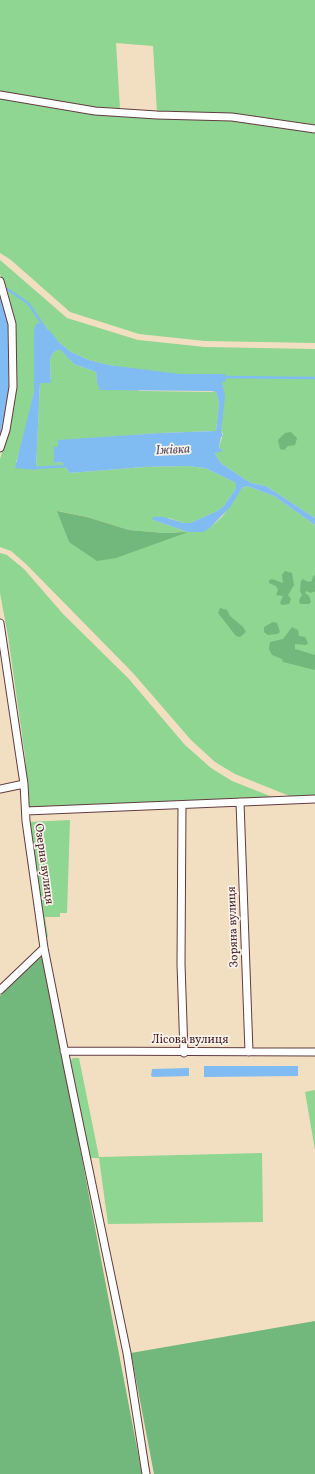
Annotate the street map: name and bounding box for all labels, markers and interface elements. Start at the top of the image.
water label: Іжівка [155,442,191,460]
street label: Озерна вулиця [30,823,56,905]
street label: Зоряна вулиця [225,886,243,968]
street label: Лісова вулиця [151,1034,229,1048]

